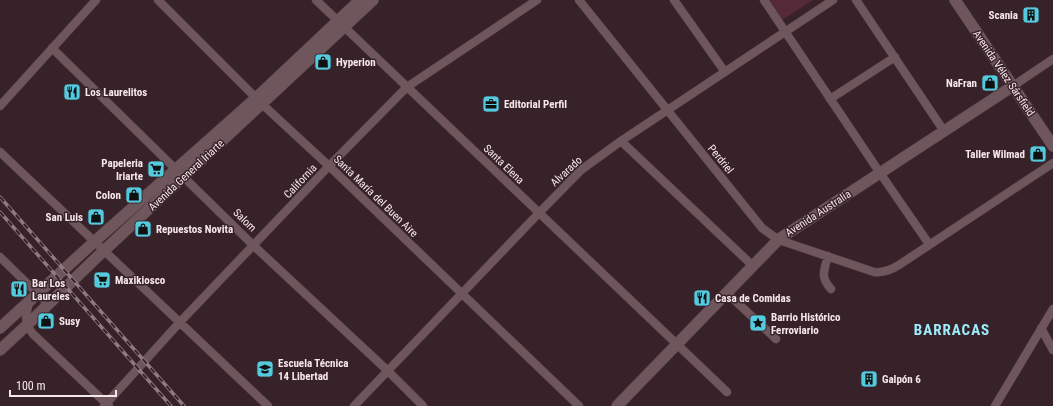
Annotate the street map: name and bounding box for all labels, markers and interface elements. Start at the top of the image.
building icon: Scania [1021,5,1041,25]
place label: Scania [988,9,1018,22]
street label: Avenida Vélez Sársfield [970,28,1037,119]
shop icon: Hyperion [313,52,333,72]
place label: Hyperion [336,56,376,69]
shop icon: NaFran [980,73,1000,93]
place label: NaFran [946,77,977,90]
restaurant icon: Los Laurelitos [62,82,82,102]
place label: Los Laurelitos [85,86,147,99]
office icon: Editorial Perfil [481,94,501,114]
place label: Editorial Perfil [504,98,567,111]
street label: Avenida General Iriarte [146,137,227,214]
street label: Santa Elena [481,142,527,187]
street label: Perdriel [705,142,736,176]
shop icon: Taller Wilmad [1028,144,1048,164]
place label: Taller Wilmad [965,148,1025,161]
street label: Santa María del Buen Aire [331,153,420,240]
street label: Alvarado [548,153,585,189]
place label: Papeleria Iriarte [101,157,143,183]
supermarket icon: Papeleria Iriarte [146,159,166,179]
street label: California [281,162,319,201]
shop icon: Colon [124,185,144,205]
street label: Avenida Australia [783,187,854,239]
place label: Colon [96,189,121,202]
street label: Salom [230,206,259,235]
shop icon: San Luis [86,207,106,227]
place label: San Luis [46,211,83,224]
shop icon: Repuestos Novita [133,219,153,239]
place label: Repuestos Novita [156,223,233,236]
supermarket icon: Maxikiosco [92,270,112,290]
place label: Maxikiosco [115,274,166,287]
place label: Bar Los Laureles [32,277,70,303]
restaurant icon: Bar Los Laureles [9,279,29,299]
restaurant icon: Casa de Comidas [692,288,712,308]
place label: Casa de Comidas [715,292,791,305]
shop icon: Susy [36,311,56,331]
place label: Barrio Histórico Ferroviario [771,311,841,337]
place icon: Barrio Histórico Ferroviario [748,313,768,333]
place label: Susy [59,315,80,328]
district label: BARRACAS [914,321,990,339]
place label: Escuela Técnica 14 Libertad [278,357,349,383]
school or university icon: Escuela Técnica 14 Libertad [255,359,275,379]
building icon: Galpón 6 [859,369,879,389]
scale bar [10,372,116,398]
place label: Galpón 6 [882,373,921,386]
text: 100 m [16,379,46,393]

